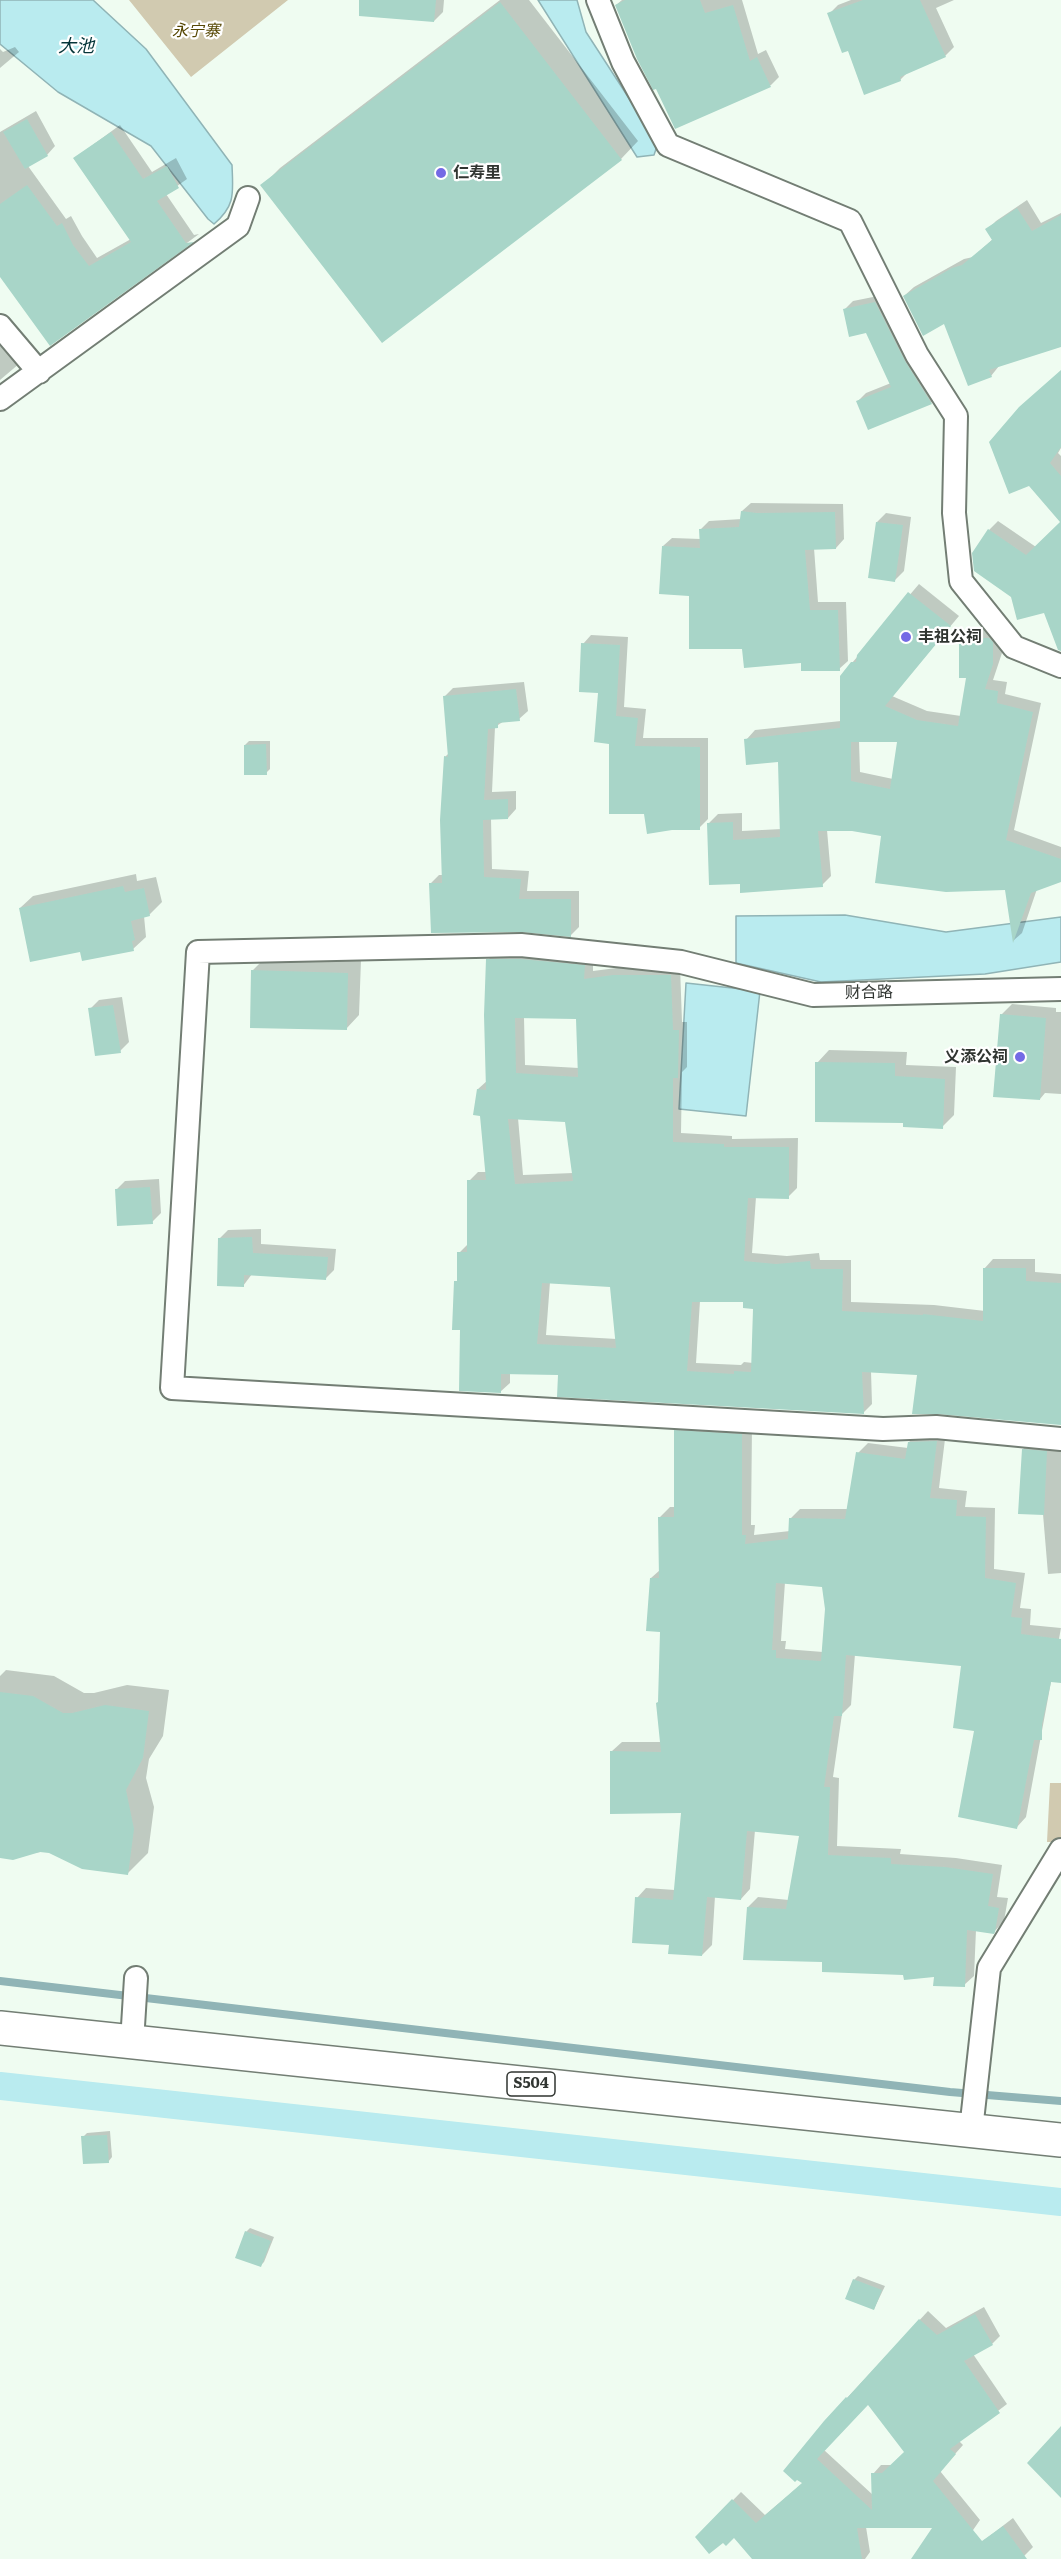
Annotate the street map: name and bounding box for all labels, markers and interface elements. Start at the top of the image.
park label: 永宁寨 [172,21,220,41]
water label: 大池 [58,36,94,58]
place label: 仁寿里 [453,163,501,183]
marker: 仁寿里 [434,166,448,180]
place label: 丰祖公祠 [918,627,982,647]
marker: 丰祖公祠 [899,630,913,644]
street label: 财合路 [845,983,893,1003]
place label: 义添公祠 [944,1047,1008,1067]
marker: 义添公祠 [1013,1050,1027,1064]
road number: S504 [507,2072,555,2096]

